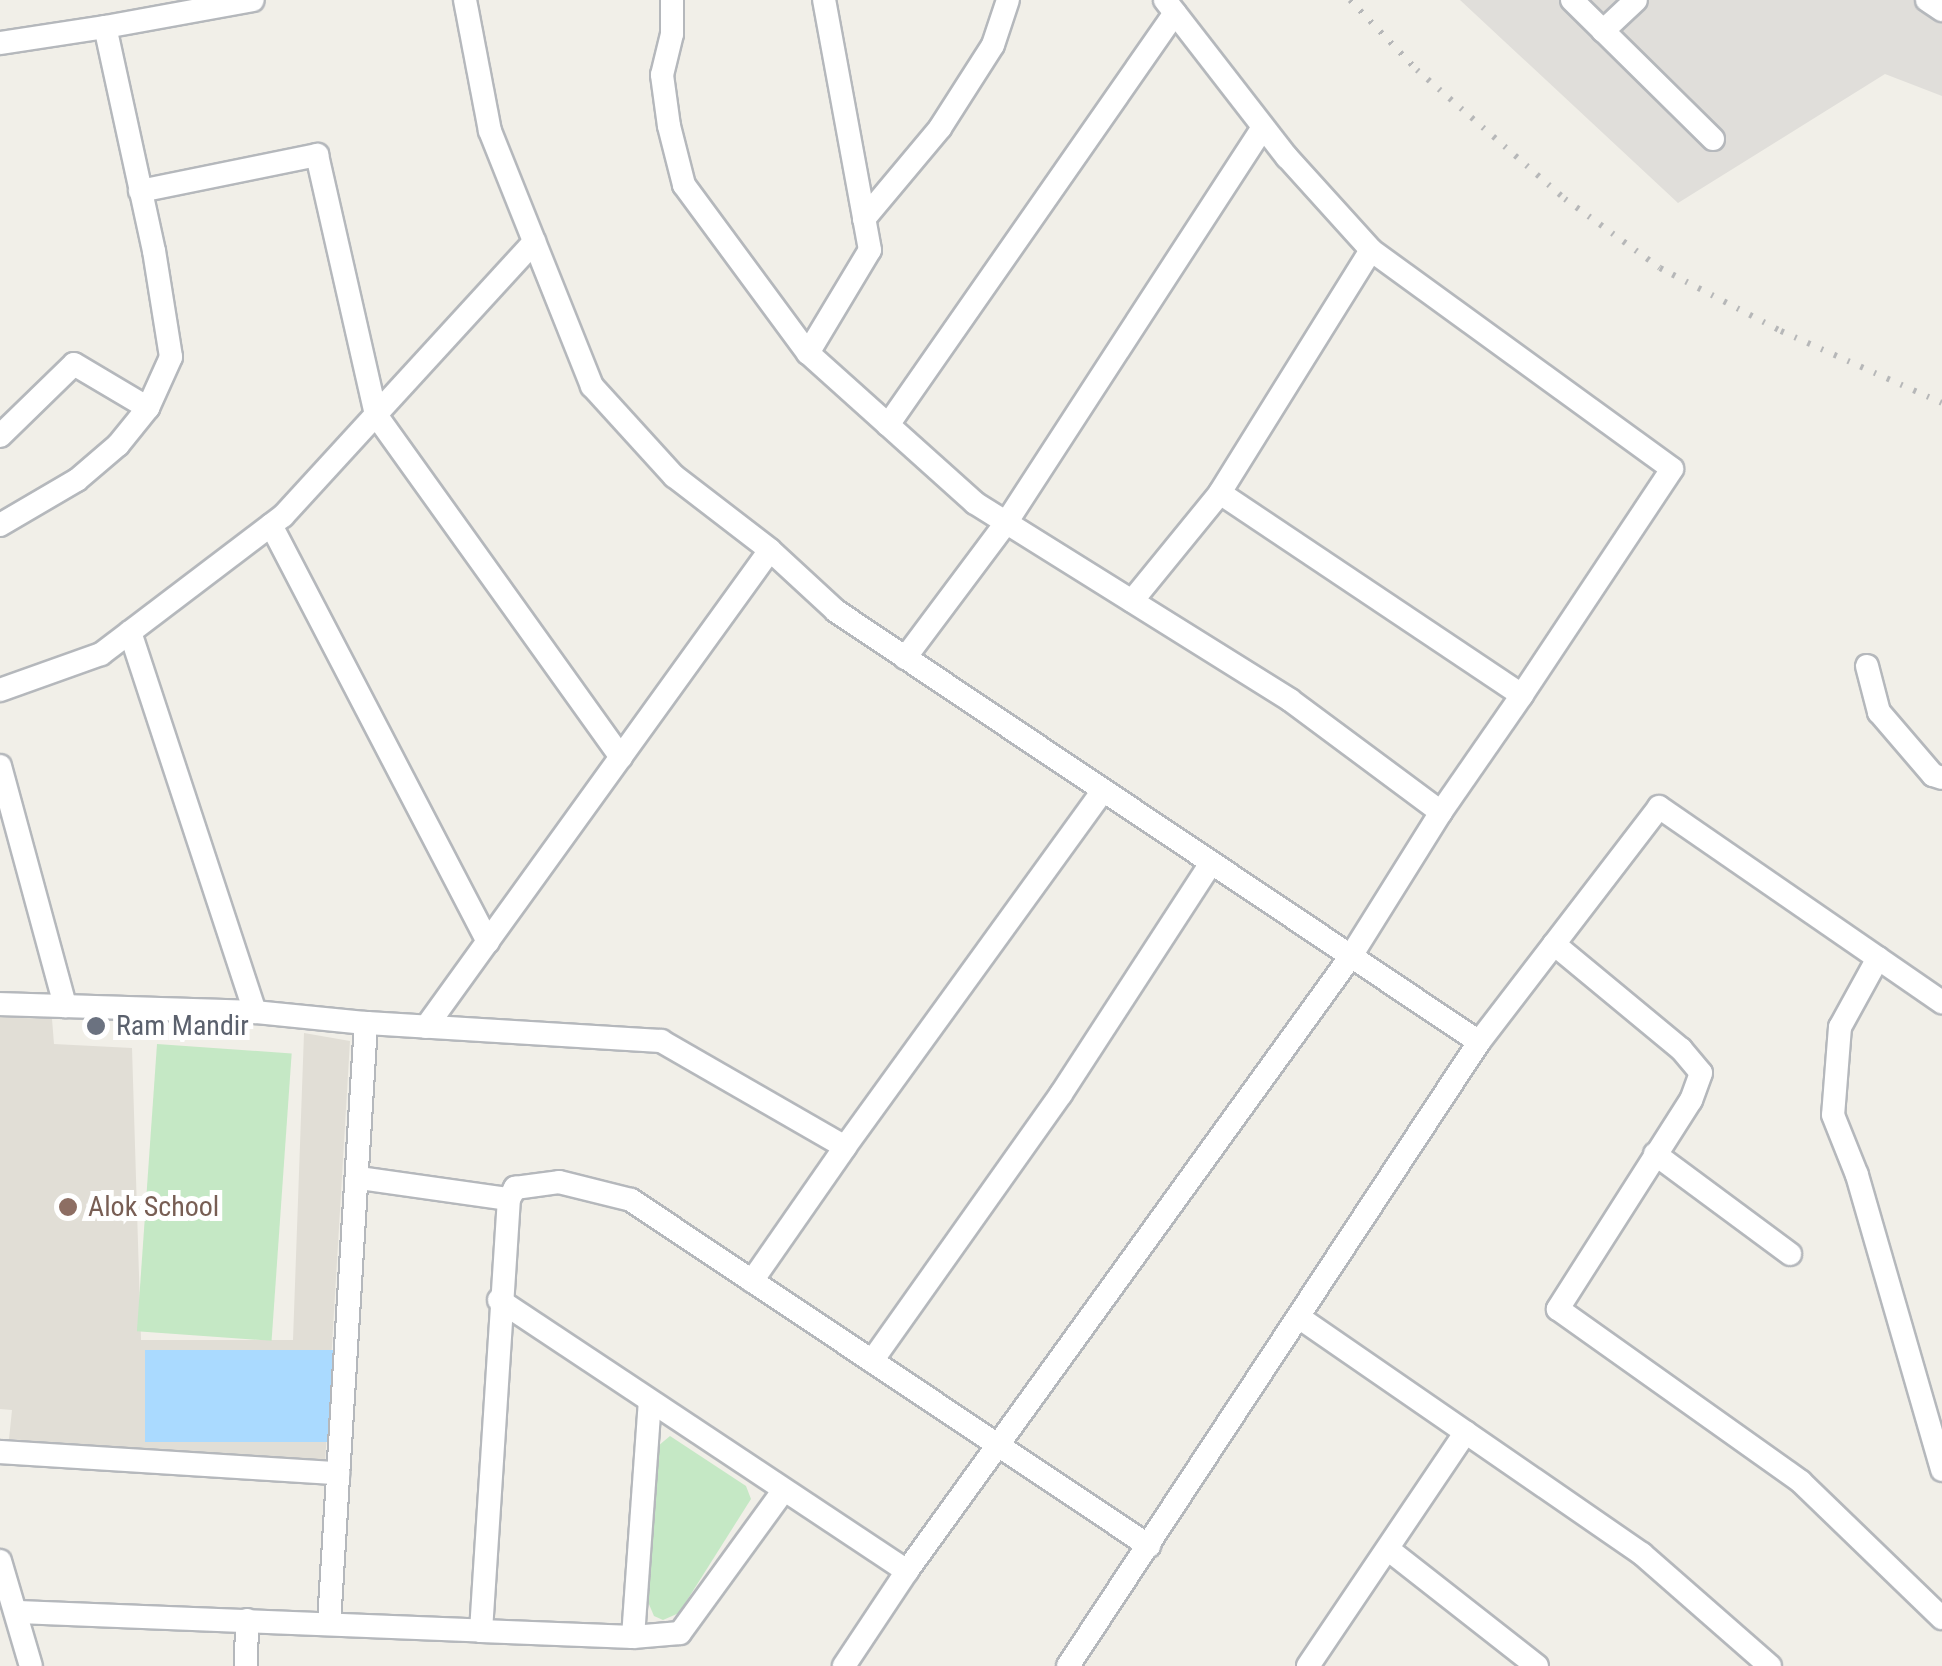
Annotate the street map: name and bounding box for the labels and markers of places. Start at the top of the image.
place label: Ram Mandir [116,1009,249,1043]
marker: Ram Mandir [85,1015,107,1037]
place label: Alok School [88,1190,219,1224]
marker: Alok School [57,1196,79,1218]

